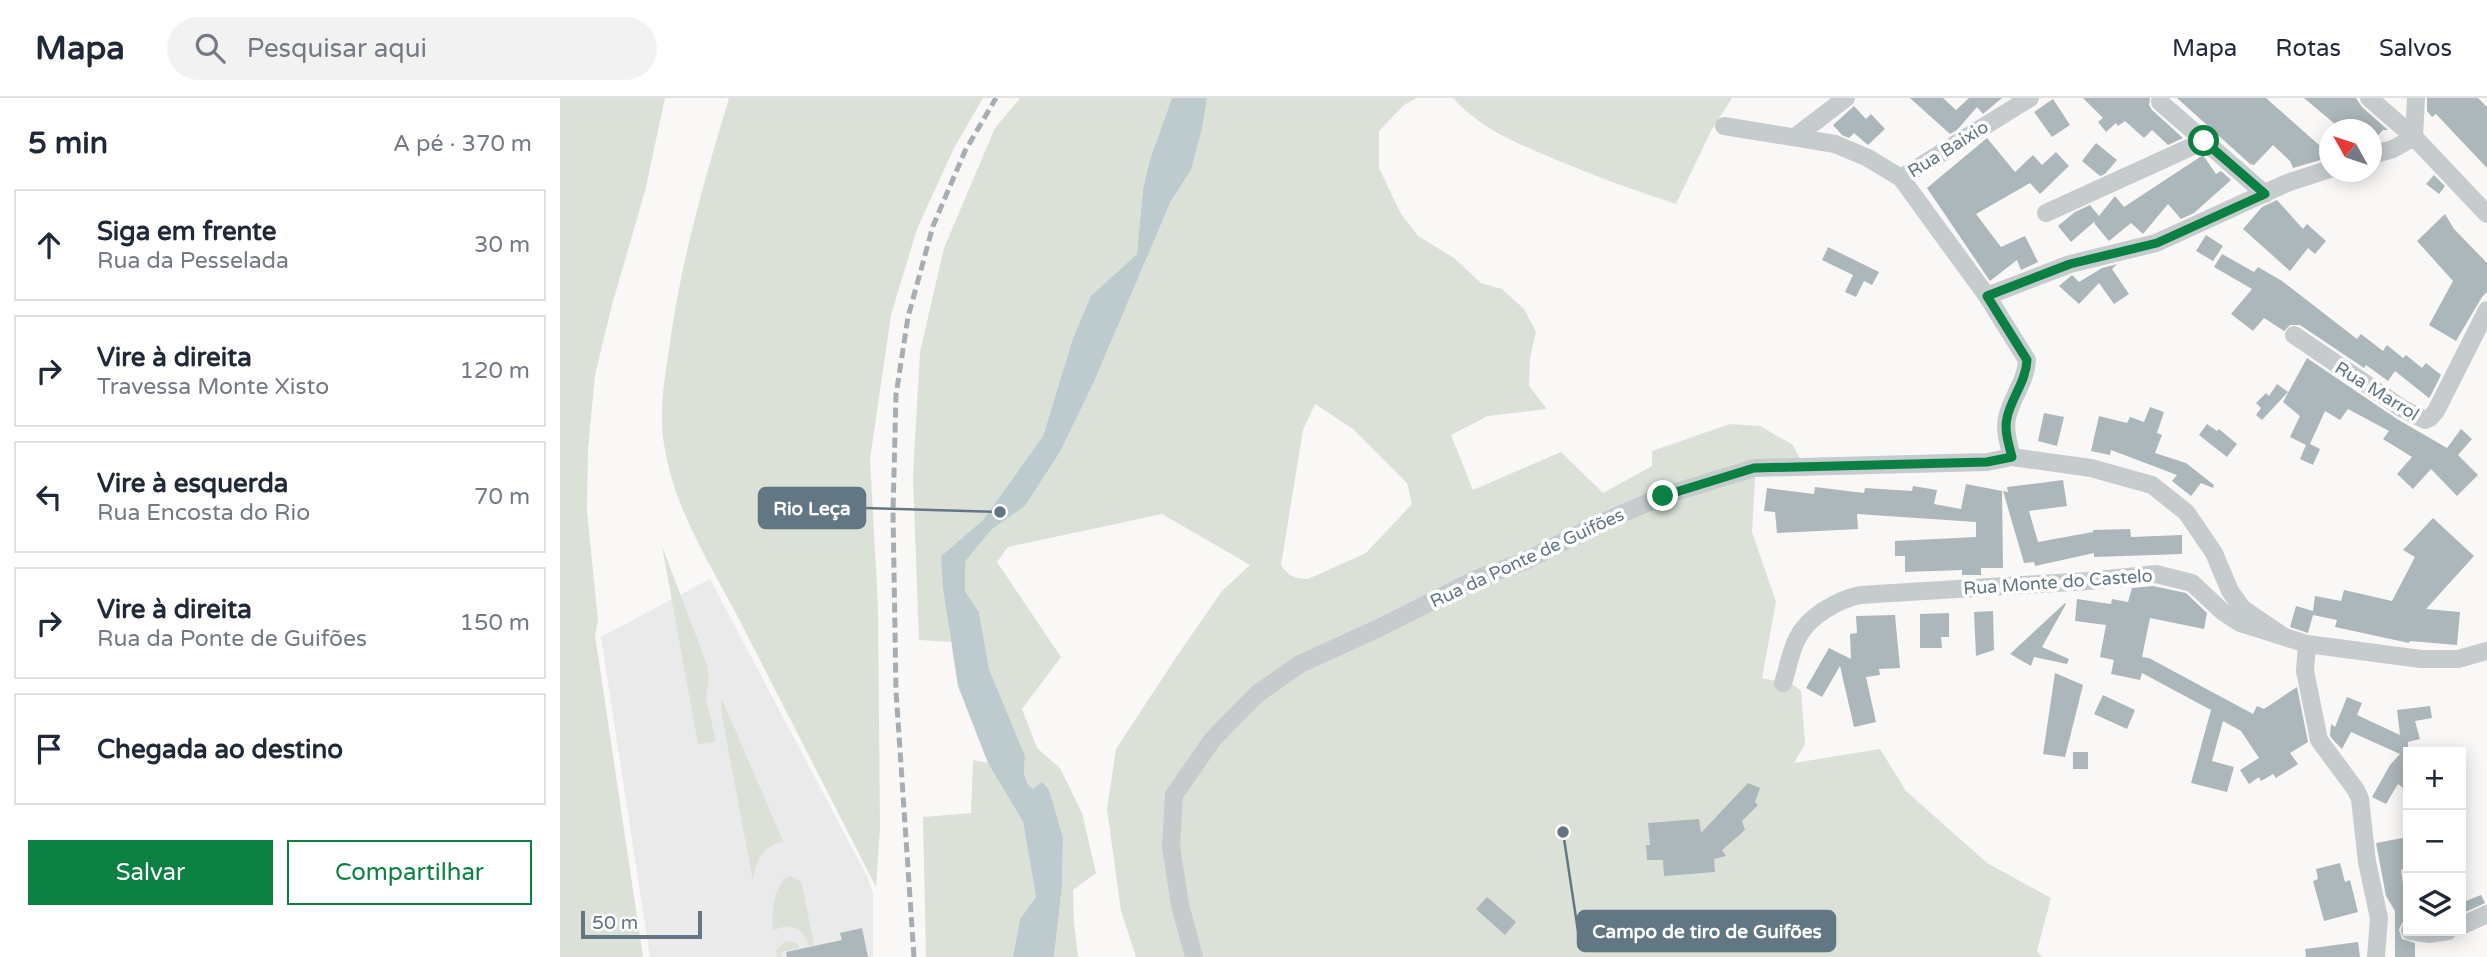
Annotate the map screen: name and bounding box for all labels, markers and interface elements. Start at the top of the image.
search box [167,17,657,80]
text: Mapa [35,29,125,68]
icon: search [191,29,229,67]
text: Pesquisar aqui [247,33,427,64]
text: Mapa [2172,34,2237,63]
text: Rotas [2275,34,2341,63]
text: Salvos [2379,34,2452,63]
street label: Rua Baixio [1904,116,1992,182]
north arrow [2319,119,2382,182]
text: 5 min [28,125,108,162]
route start [2188,125,2219,156]
text: A pé · 370 m [393,130,532,158]
text: Siga em frente [97,216,277,247]
icon: ahead [30,226,68,264]
text: 30 m [474,231,530,259]
text: Rua da Pesselada [97,247,289,275]
text: Vire à direita [97,342,252,373]
icon: right [30,352,68,390]
street label: Rua Marrol [2331,356,2423,426]
text: 120 m [460,357,530,385]
text: Travessa Monte Xisto [97,373,329,401]
text: Vire à esquerda [97,468,288,499]
icon: left [30,478,68,516]
route end [1647,480,1678,511]
text: 70 m [474,483,530,511]
callout: Rio Leça [759,488,865,528]
text: Rio Leça [773,498,851,521]
text: Rua Encosta do Rio [97,499,310,527]
street label: Rua da Ponte de Guifões [1427,503,1627,613]
street label: Rua Monte do Castelo [1963,564,2153,600]
text: Vire à direita [97,594,252,625]
icon: right [30,604,68,642]
text: 150 m [460,609,530,637]
text: Rua da Ponte de Guifões [97,625,367,653]
icon: arrive [30,730,68,768]
text: Chegada ao destino [97,734,343,765]
map controls [2403,747,2466,936]
button: + [2403,747,2466,810]
button: − [2403,810,2466,873]
button: Salvar [28,840,273,905]
button: Compartilhar [287,840,532,905]
button: layers [2403,873,2466,936]
scale bar [581,908,702,940]
callout: Campo de tiro de Guifões [1578,911,1835,951]
text: 50 m [592,912,638,934]
text: Campo de tiro de Guifões [1592,921,1822,944]

